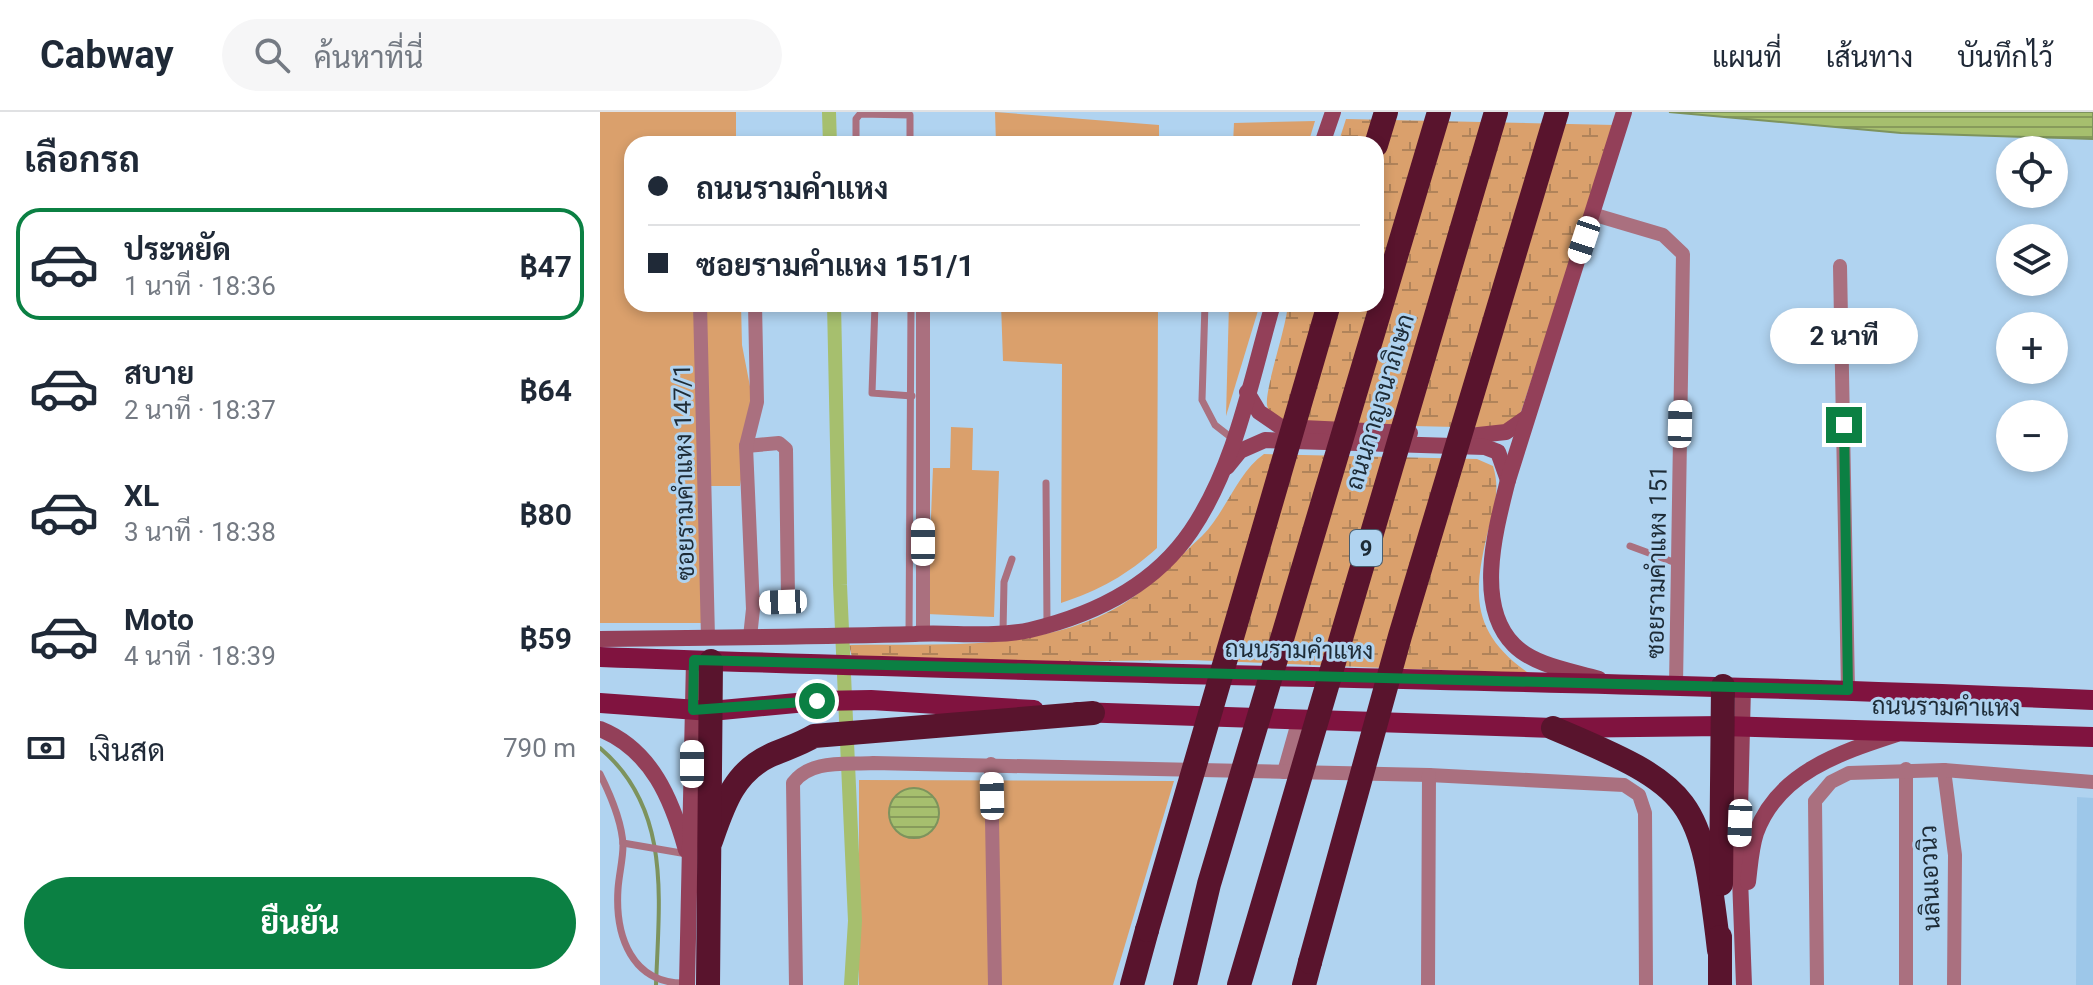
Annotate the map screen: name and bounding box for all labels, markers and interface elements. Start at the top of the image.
search box [222,19,782,91]
text: Cabway [40,33,174,77]
icon: search [250,33,294,77]
text: ค้นหาที่นี่ [314,40,423,75]
text: แผนที่ [1712,41,1782,74]
text: เส้นทาง [1826,41,1913,74]
text: บันทึกไว้ [1957,41,2053,74]
map controls [1996,136,2068,472]
button: locate [1996,136,2068,208]
text: เลือกรถ [24,139,140,181]
text: ถนนรามคำแหง [696,171,888,206]
car [1565,213,1603,267]
button: layers [1996,224,2068,296]
icon: car [28,228,100,300]
text: ประหยัด [124,232,231,267]
text: ซอยรามคำแหง 151/1 [696,248,975,283]
text: ฿47 [519,249,572,284]
text: 1 นาที · 18:36 [124,271,276,301]
callout: 2 นาที [1770,309,1918,365]
street label: ถนนกาญจนาภิเษก [1340,311,1420,493]
button: + [1996,312,2068,384]
text: 2 นาที [1809,321,1879,351]
icon: car [28,352,100,424]
text: สบาย [124,356,194,391]
street label: ซอยรามคำแหง 147/1 [668,363,700,581]
text: ฿64 [519,373,572,408]
text: 2 นาที · 18:37 [124,395,276,425]
car [1668,400,1692,448]
button: − [1996,400,2068,472]
route end [1826,407,1862,443]
street label: ซอยรามคำแหง 151 [1641,465,1673,659]
icon: car [28,476,100,548]
text: XL [124,478,159,513]
text: ฿80 [519,497,572,532]
text: 3 นาที · 18:38 [124,517,276,547]
car [911,518,935,566]
road number: 9 [1350,530,1382,566]
car [759,589,807,615]
icon: car [28,600,100,672]
text: Moto [124,602,194,637]
text: ฿59 [519,621,572,656]
street label: ถนนรามคำแหง [1224,635,1374,665]
text: 4 นาที · 18:39 [124,641,276,671]
route start [799,683,835,719]
street label: ถนนรามคำแหง [1871,692,2021,722]
icon: cash [24,726,68,770]
text: เงินสด [88,733,165,768]
text: 790 m [503,733,576,763]
car [680,740,704,788]
car [980,772,1004,820]
car [1727,799,1753,847]
street label: นลินเอวนิว [1914,825,1946,931]
button: ยืนยัน [24,877,576,969]

